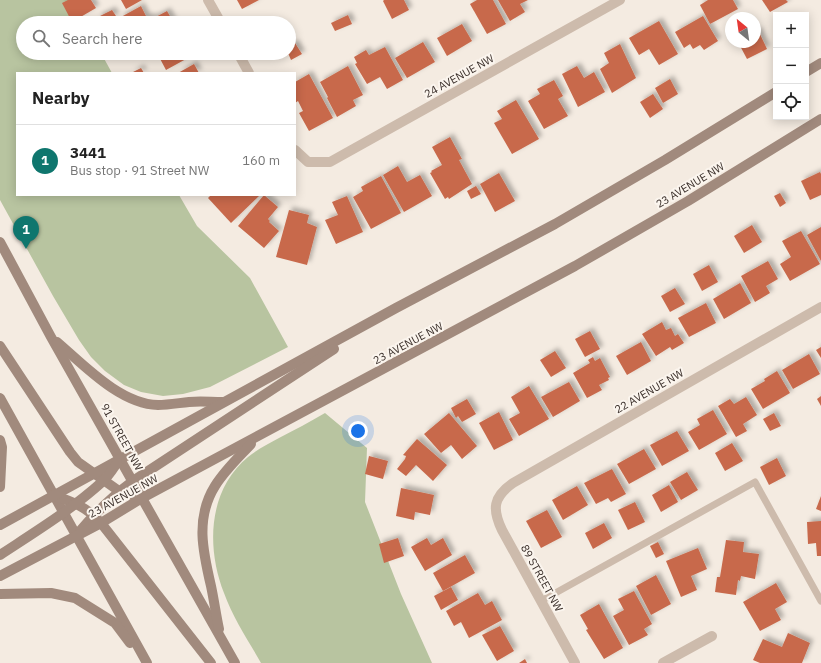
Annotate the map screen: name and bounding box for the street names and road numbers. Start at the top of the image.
street label: 24 AVENUE NW [422,51,496,101]
street label: 23 AVENUE NW [653,159,727,211]
street label: 23 AVENUE NW [371,319,446,367]
street label: 22 AVENUE NW [612,366,686,416]
street label: 91 STREET NW [98,401,146,473]
street label: 23 AVENUE NW [86,471,160,521]
street label: 89 STREET NW [518,542,566,614]

